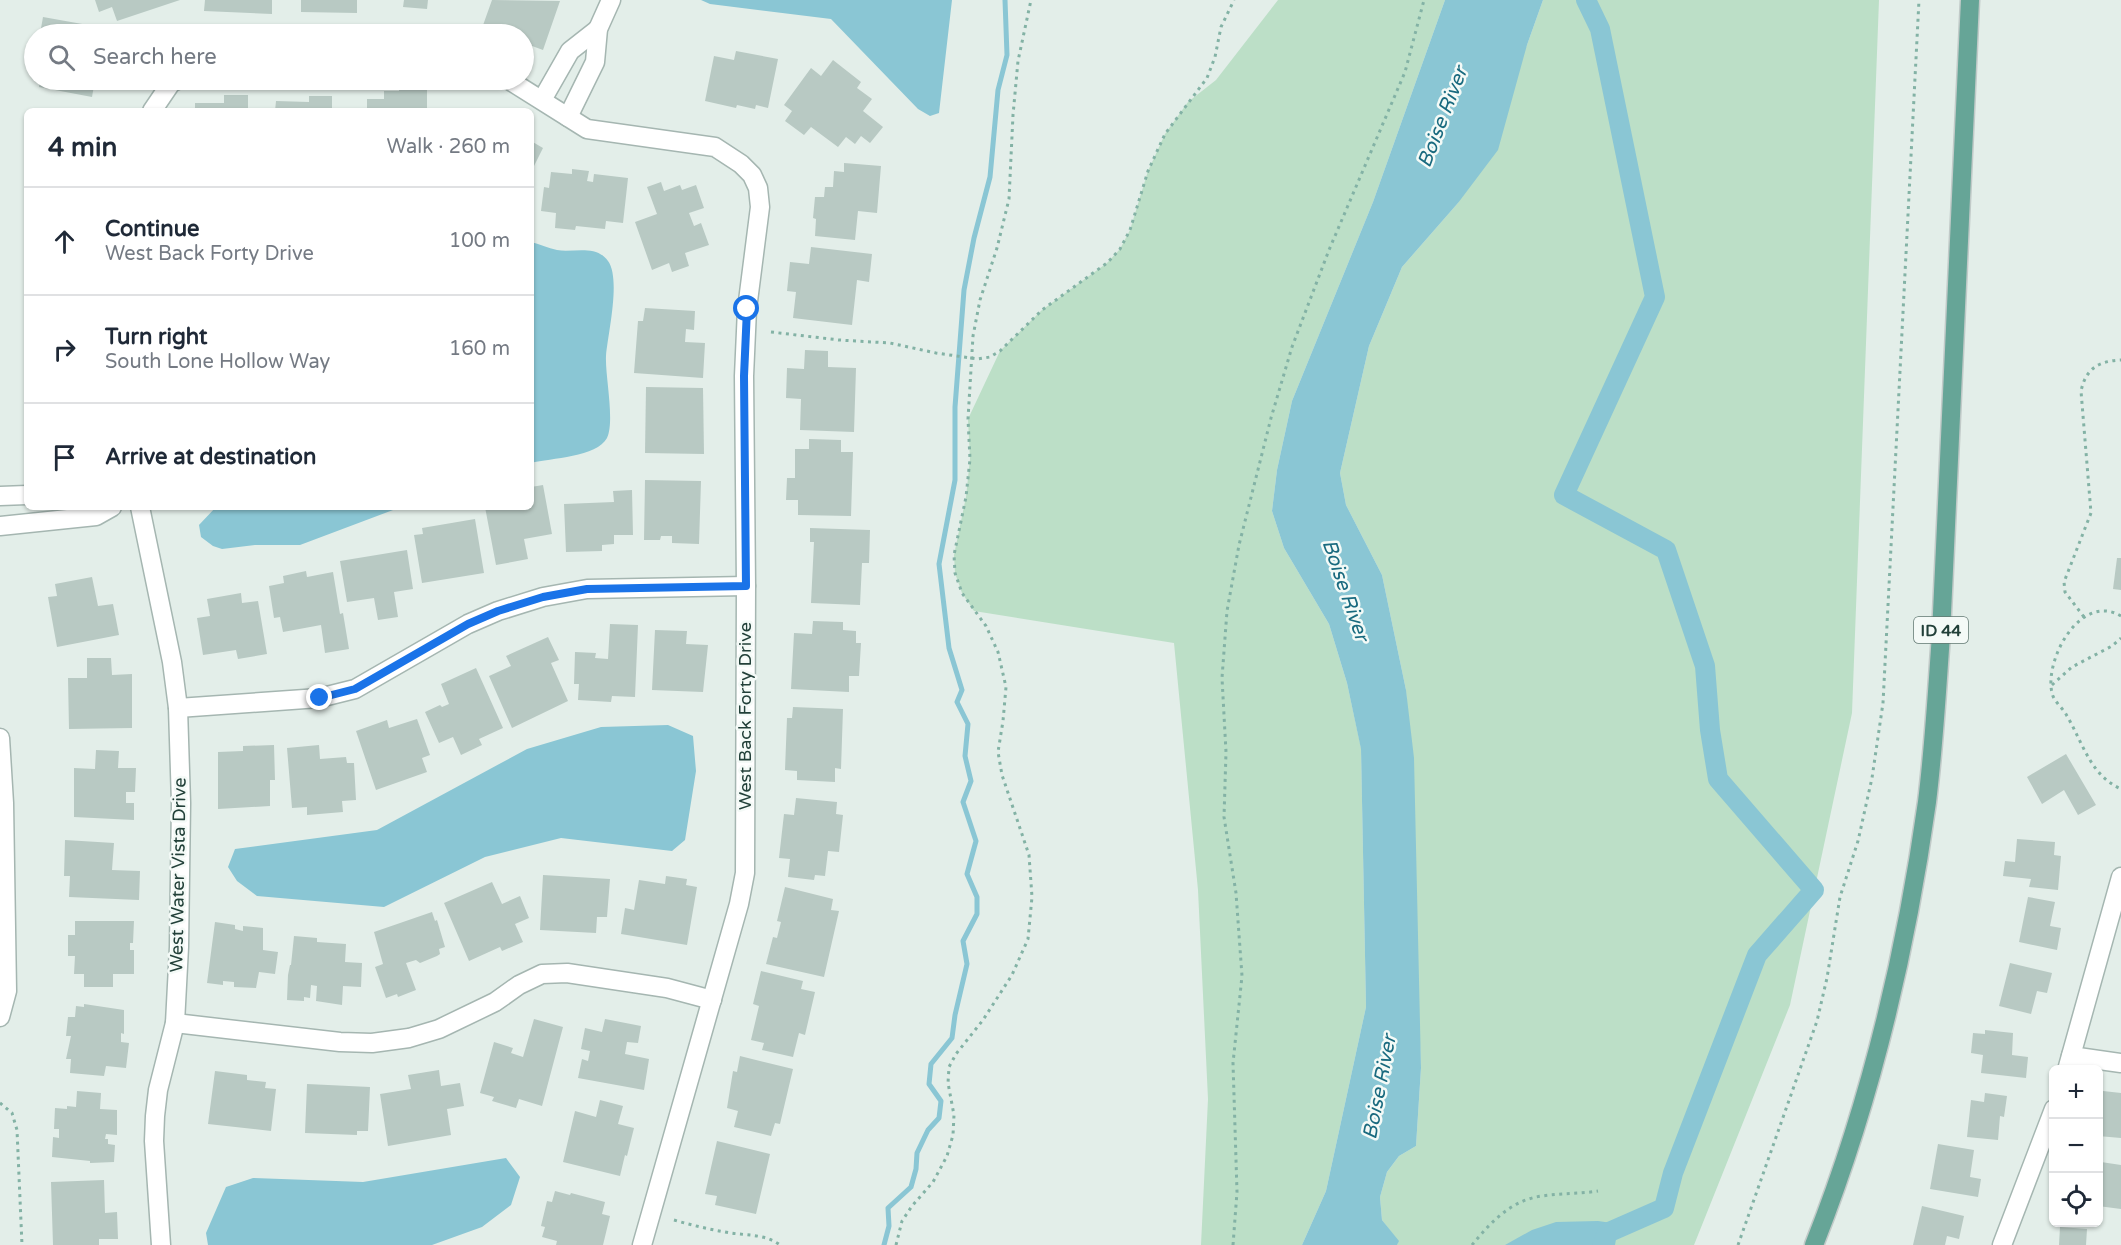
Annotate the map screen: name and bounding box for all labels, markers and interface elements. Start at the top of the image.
search box [24,24,534,90]
icon: search [45,41,78,74]
text: Search here [93,44,217,70]
water label: Boise River [1413,62,1474,171]
text: 4 min [48,132,117,163]
text: Walk · 260 m [387,135,510,159]
text: Continue [105,216,200,242]
icon: ahead [48,225,81,258]
text: 100 m [449,229,510,253]
text: West Back Forty Drive [105,242,314,266]
route start [733,295,759,321]
text: Turn right [105,324,207,350]
icon: right [48,333,81,366]
text: 160 m [449,337,510,361]
text: South Lone Hollow Way [105,350,330,374]
icon: arrive [48,441,81,474]
text: Arrive at destination [105,444,316,470]
water label: Boise River [1317,536,1374,646]
road number: ID 44 [1914,617,1968,643]
street label: West Back Forty Drive [734,622,756,810]
route end [306,684,332,710]
street label: West Water Vista Drive [165,777,191,973]
water label: Boise River [1358,1031,1402,1141]
map controls [2049,1065,2103,1227]
button: + [2049,1065,2103,1119]
button: − [2049,1119,2103,1173]
button: locate [2049,1173,2103,1227]

